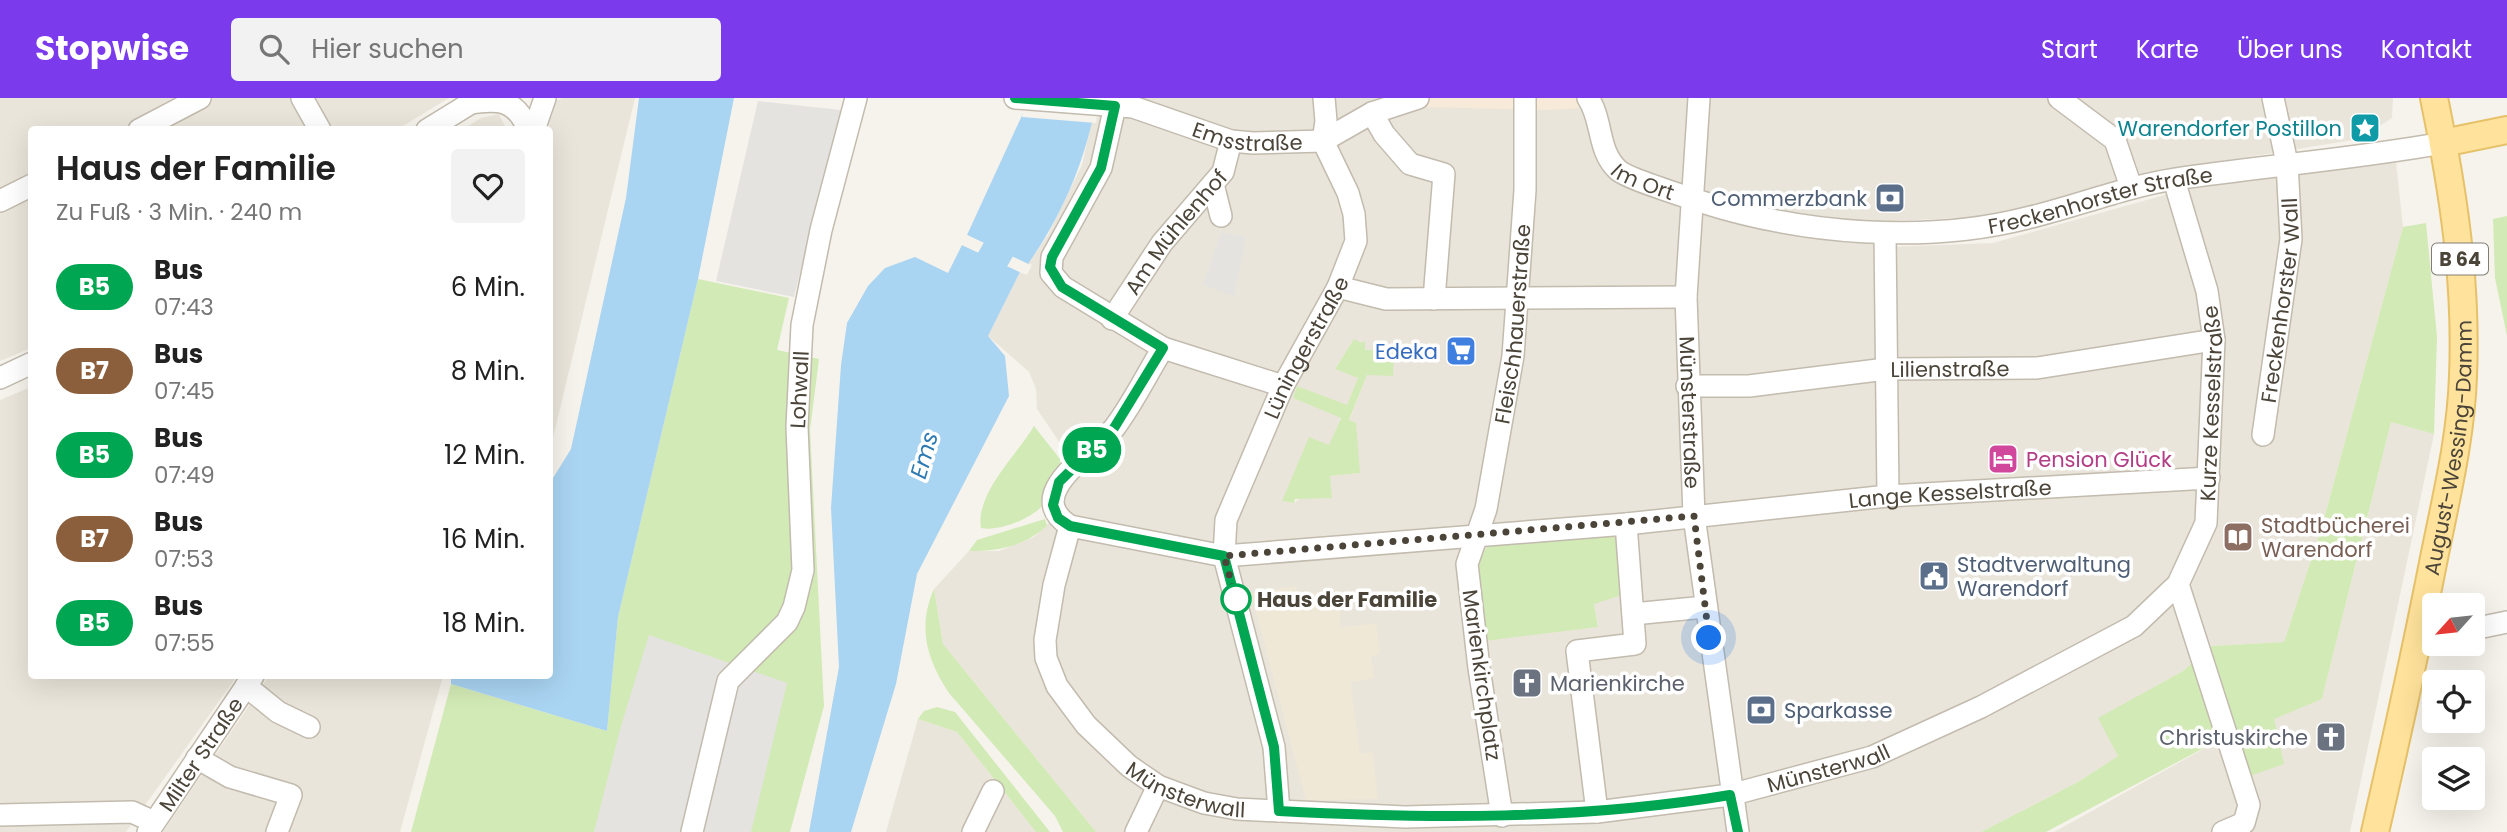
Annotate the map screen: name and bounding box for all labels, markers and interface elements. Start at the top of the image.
search box [231,18,721,81]
text: Stopwise [35,25,189,72]
icon: search [255,30,293,68]
text: Hier suchen [311,31,464,67]
text: Start [2041,33,2098,66]
text: Karte [2136,33,2199,66]
text: Über uns [2237,33,2343,66]
text: Kontakt [2381,33,2472,66]
place icon: Warendorfer Postillon [2348,111,2382,145]
street label: Emsstraße [1189,114,1303,157]
place label: Warendorfer Postillon [2118,114,2342,143]
text: Haus der Familie [56,145,336,192]
button: heart [451,149,525,223]
street label: Im Ort [1605,157,1678,207]
street label: Freckenhorster Straße [1986,159,2214,240]
street label: Am Mühlenhof [1118,163,1234,300]
bank icon: Commerzbank [1873,181,1907,215]
place label: Commerzbank [1711,184,1867,213]
text: Zu Fuß · 3 Min. · 240 m [56,196,302,228]
street label: Freckenhorster Wall [2253,197,2306,405]
street label: Fleischhauerstraße [1487,223,1537,426]
road number: B 64 [2432,244,2488,274]
text: Bus [154,252,203,288]
text: 6 Min. [451,269,525,305]
text: B5 [79,270,110,303]
street label: Lüningerstraße [1256,272,1355,423]
text: 07:43 [154,291,214,323]
street label: Kurze Kesselstraße [2192,304,2229,502]
street label: August-Wessing-Damm [2416,320,2478,578]
supermarket icon: Edeka [1444,334,1478,368]
text: Bus [154,336,203,372]
street label: Münsterstraße [1673,336,1707,489]
place label: Edeka [1375,337,1438,366]
street label: Lohwall [782,350,815,429]
text: 8 Min. [451,353,525,389]
text: B7 [80,354,109,387]
street label: Lilienstraße [1890,354,2010,383]
text: 07:45 [154,375,215,407]
text: Bus [154,420,203,456]
line badge: B5 [1060,427,1124,473]
water label: Ems [902,428,946,482]
text: B5 [1076,433,1108,466]
text: 12 Min. [444,437,525,473]
text: B5 [79,438,110,471]
hotel icon: Pension Glück [1986,442,2020,476]
place label: Pension Glück [2026,445,2172,474]
text: 07:49 [154,459,215,491]
street label: Lange Kesselstraße [1847,472,2052,515]
text: Bus [154,504,203,540]
place label: Stadtbücherei Warendorf [2261,511,2410,564]
library icon: Stadtbücherei Warendorf [2221,520,2255,554]
text: 16 Min. [442,521,525,557]
text: B7 [80,522,109,555]
text: 07:53 [154,543,214,575]
place label: Stadtverwaltung Warendorf [1957,550,2131,603]
public building icon: Stadtverwaltung Warendorf [1917,559,1951,593]
marker: Haus der Familie [1221,584,1251,614]
place label: Haus der Familie [1257,585,1437,614]
text: Bus [154,588,203,624]
street label: Marienkirchplatz [1456,588,1508,762]
north arrow [2422,593,2485,656]
map controls [2422,593,2485,810]
text: 18 Min. [442,605,525,641]
text: B5 [79,606,110,639]
your location [1691,620,1726,655]
text: 07:55 [154,627,215,659]
church icon: Marienkirche [1510,666,1544,700]
place label: Marienkirche [1550,669,1685,698]
button: locate [2422,670,2485,733]
street label: Milter Straße [152,691,249,817]
bank icon: Sparkasse [1744,693,1778,727]
place label: Sparkasse [1784,696,1893,725]
church icon: Christuskirche [2314,720,2348,754]
place label: Christuskirche [2159,723,2308,752]
street label: Münsterwall [1764,736,1894,799]
button: layers [2422,747,2485,810]
street label: Münsterwall [1121,754,1246,824]

